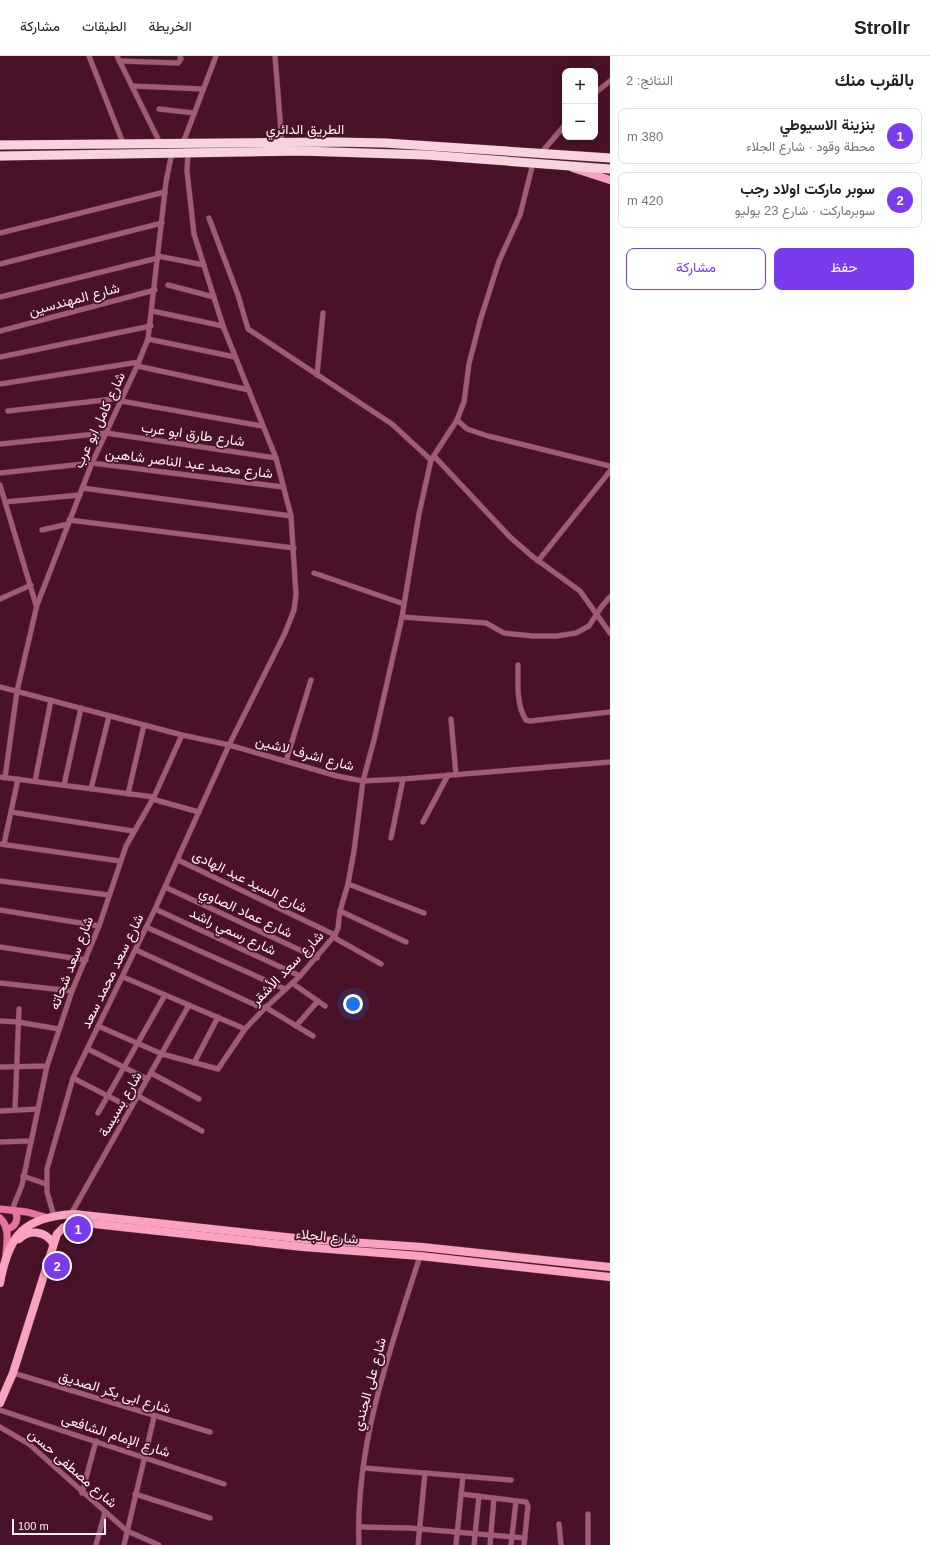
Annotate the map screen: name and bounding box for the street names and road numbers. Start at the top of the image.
street label: الطريق الدائري [266,121,344,141]
street label: شارع المهندسين [27,279,122,322]
street label: شارع كامل ابو عرب [70,369,131,472]
street label: شارع طارق ابو عرب [140,419,246,452]
street label: شارع محمد عبد الناصر شاهين [104,445,274,484]
street label: شارع اشرف لاشين [253,732,356,777]
street label: شارع السيد عبد الهادى [189,846,310,918]
street label: شارع عماد الصاوي [195,883,295,944]
street label: شارع رسمي راشد [186,904,279,962]
street label: شارع سعد محمد سعد [77,911,149,1032]
street label: شارع سعد شحاته [46,914,99,1013]
street label: شارع سعد الأشقر [247,928,329,1011]
street label: شارع بسيسة [95,1069,148,1141]
street label: شارع الجلاء [295,1225,359,1250]
street label: شارع على الجندي [349,1336,393,1433]
street label: شارع ابى بكر الصديق [56,1367,173,1420]
street label: شارع الإمام الشافعى [59,1410,172,1463]
street label: شارع مصطفى حسن [23,1425,121,1513]

